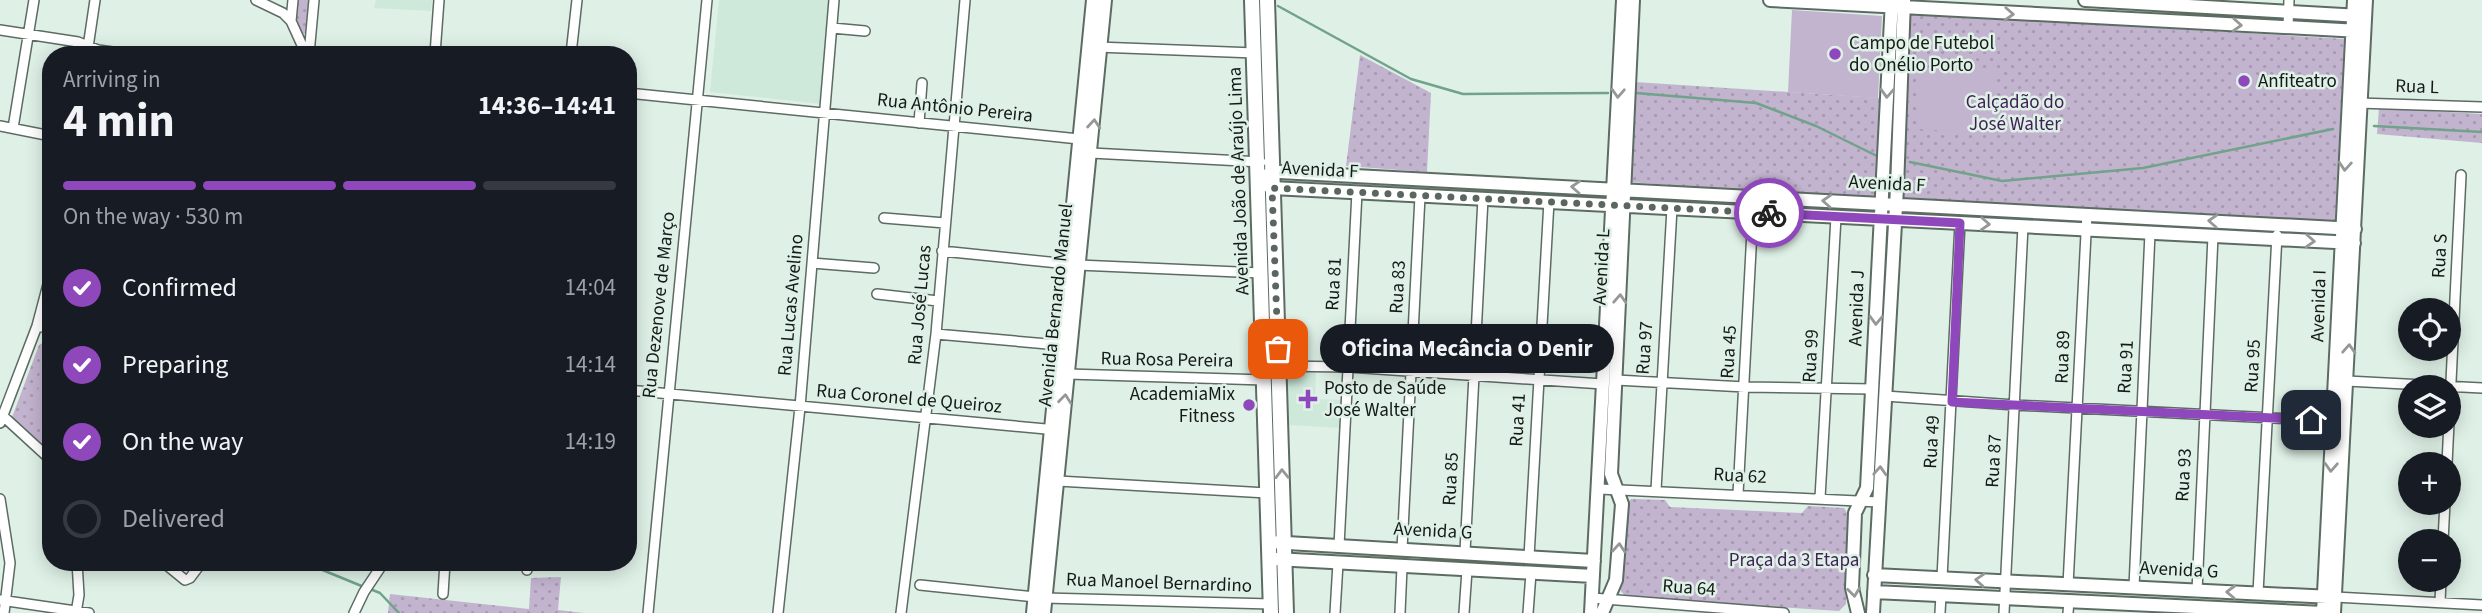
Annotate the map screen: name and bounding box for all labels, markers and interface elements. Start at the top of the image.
one-way arrow [2004,6,2015,21]
one-way arrow [2231,17,2242,32]
place label: Campo de Futebol do Onélio Porto [1849,30,1994,79]
marker: Campo de Futebol do Onélio Porto [1827,46,1843,62]
text: Arriving in [63,63,161,96]
street label: Avenida João de Araújo Lima [1222,66,1256,296]
place label: Anfiteatro [2258,68,2337,95]
marker: Anfiteatro [2236,73,2252,89]
street label: Rua L [2395,73,2439,101]
street label: Rua Antônio Pereira [876,86,1034,130]
text: 14:36–14:41 [478,87,616,124]
one-way arrow [1610,87,1625,98]
one-way arrow [1880,87,1895,98]
text: 4 min [63,89,175,154]
park label: Calçadão do José Walter [1966,89,2064,138]
one-way arrow [1086,118,1101,129]
street label: Avenida F [1281,155,1359,185]
one-way arrow [2338,161,2353,172]
street label: Avenida F [1848,169,1926,199]
courier [1734,178,1804,248]
one-way arrow [1570,180,1581,195]
one-way arrow [1822,193,1833,208]
icon: bike [1750,194,1788,232]
text: On the way · 530 m [63,200,243,233]
street label: Avenida Bernardo Manuel [1032,202,1080,408]
street label: Rua Dezenove de Março [636,210,682,400]
one-way arrow [2207,214,2218,229]
one-way arrow [1980,217,1991,232]
street label: Avenida L [1587,228,1617,306]
street label: Rua Lucas Avelino [771,233,811,377]
street label: Rua S [2425,233,2455,279]
one-way arrow [2305,234,2316,249]
street label: Rua José Lucas [901,244,939,366]
street label: Rua 81 [1319,257,1349,311]
street label: Rua 83 [1383,260,1413,314]
icon: check [63,269,101,307]
text: Confirmed [122,269,237,306]
street label: Avenida J [1842,269,1872,347]
street label: Avenida I [2304,269,2334,343]
text: 14:04 [565,271,616,304]
one-way arrow [1612,293,1627,304]
map controls [2398,298,2461,592]
button: locate [2398,298,2461,361]
one-way arrow [1869,315,1884,326]
pin [1248,319,1308,379]
street label: Rua 97 [1630,320,1660,376]
callout: Oficina Mecância O Denir [1320,324,1614,374]
street label: Rua 45 [1714,325,1744,379]
street label: Rua 99 [1796,329,1826,383]
icon: bag [1259,330,1297,368]
street label: Rua 89 [2049,330,2077,384]
text: Oficina Mecância O Denir [1341,332,1593,365]
street label: Rua 95 [2238,339,2268,393]
street label: Rua 91 [2111,340,2141,394]
one-way arrow [2341,343,2356,354]
street label: Rua Rosa Pereira [1100,345,1234,375]
icon: check [63,346,101,384]
text: Preparing [122,346,228,383]
text: 14:14 [565,348,616,381]
place label: Posto de Saúde José Walter [1324,375,1446,424]
button: layers [2398,375,2461,438]
street label: Rua Coronel de Queiroz [815,377,1003,421]
place label: AcademiaMix Fitness [1130,381,1236,430]
marker: Posto de Saúde José Walter [1298,389,1318,409]
pin [2281,390,2341,450]
one-way arrow [1058,393,1073,405]
street label: Rua 41 [1503,393,1533,447]
marker: AcademiaMix Fitness [1241,397,1257,413]
icon: home [2292,401,2330,439]
street label: Rua 49 [1917,415,1947,469]
icon: check [63,423,101,461]
text: On the way [122,423,243,460]
text: 14:19 [565,425,616,458]
street label: Rua 87 [1979,434,2009,488]
street label: Rua 93 [2169,448,2199,502]
street label: Rua 85 [1436,452,1466,506]
button: + [2398,452,2461,515]
street label: Rua 62 [1713,461,1767,491]
one-way arrow [2323,461,2338,472]
one-way arrow [1873,466,1888,477]
one-way arrow [1274,468,1290,479]
text: Delivered [122,500,225,537]
street label: Avenida G [1393,515,1473,547]
button: − [2398,529,2461,592]
one-way arrow [1611,543,1626,554]
park label: Praça da 3 Etapa [1729,547,1859,574]
street label: Avenida G [2139,554,2219,586]
street label: Rua Manoel Bernardino [1066,566,1252,600]
street label: Rua 64 [1661,573,1717,603]
one-way arrow [1974,573,1985,588]
one-way arrow [2226,585,2237,600]
one-way arrow [1846,586,1861,598]

